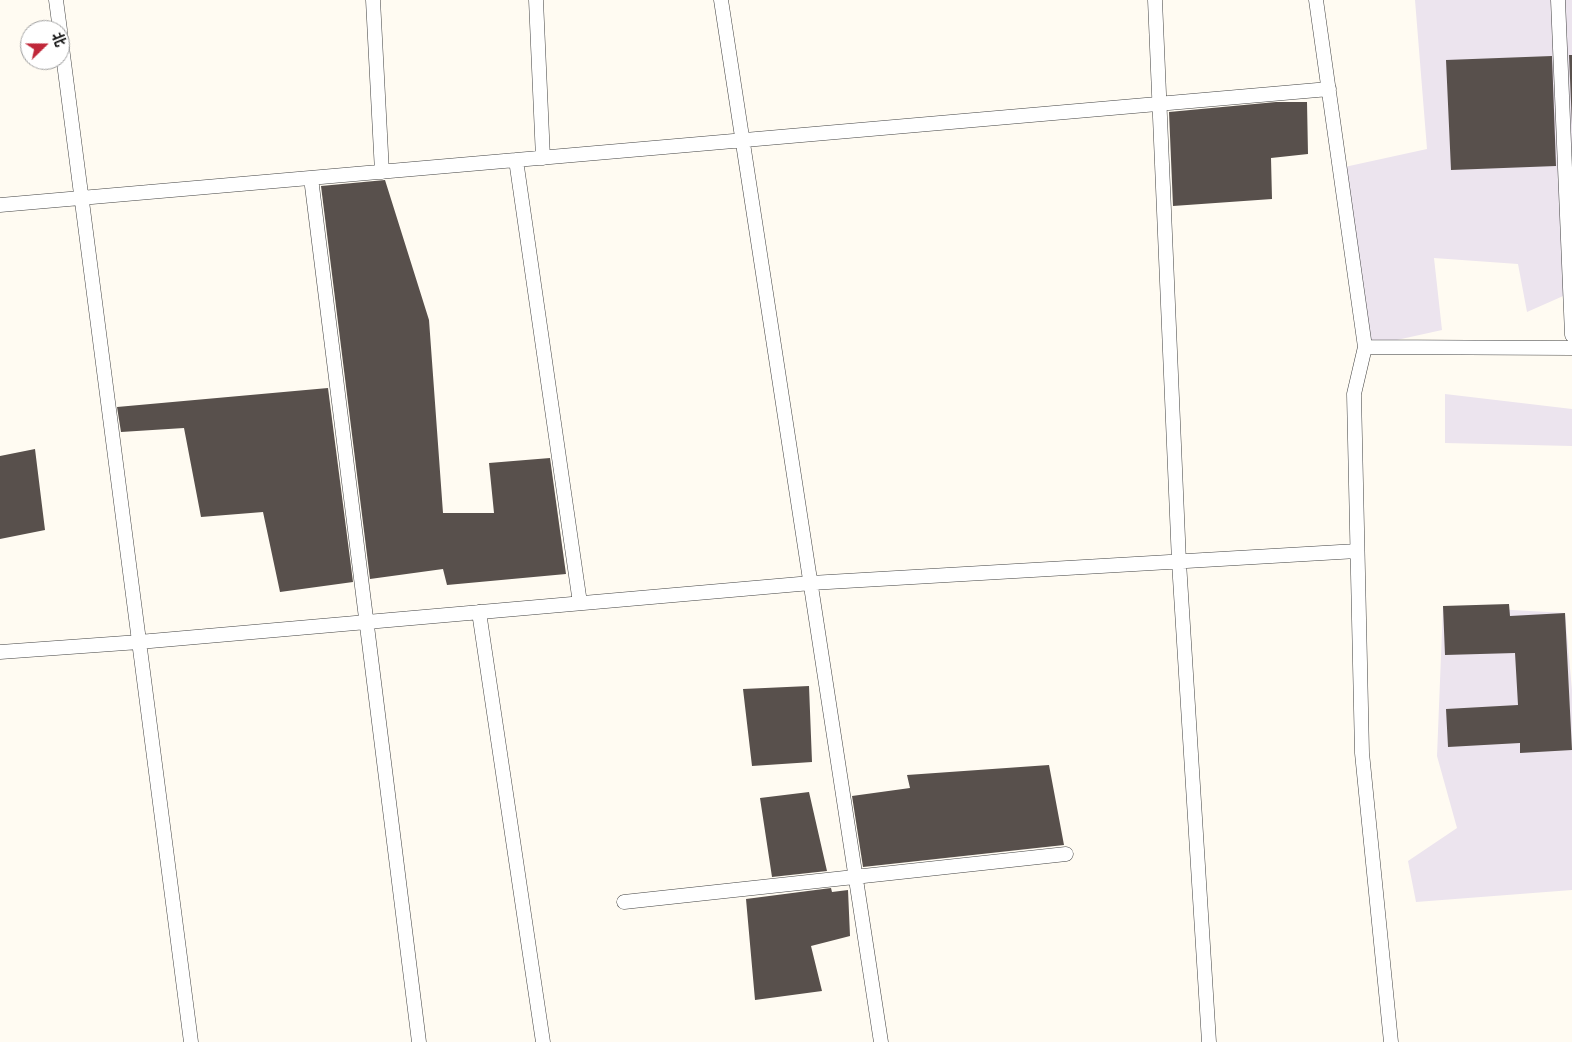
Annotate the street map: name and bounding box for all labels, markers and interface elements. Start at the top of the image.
north arrow [20,20,70,70]
text: 北 [46,29,71,50]

